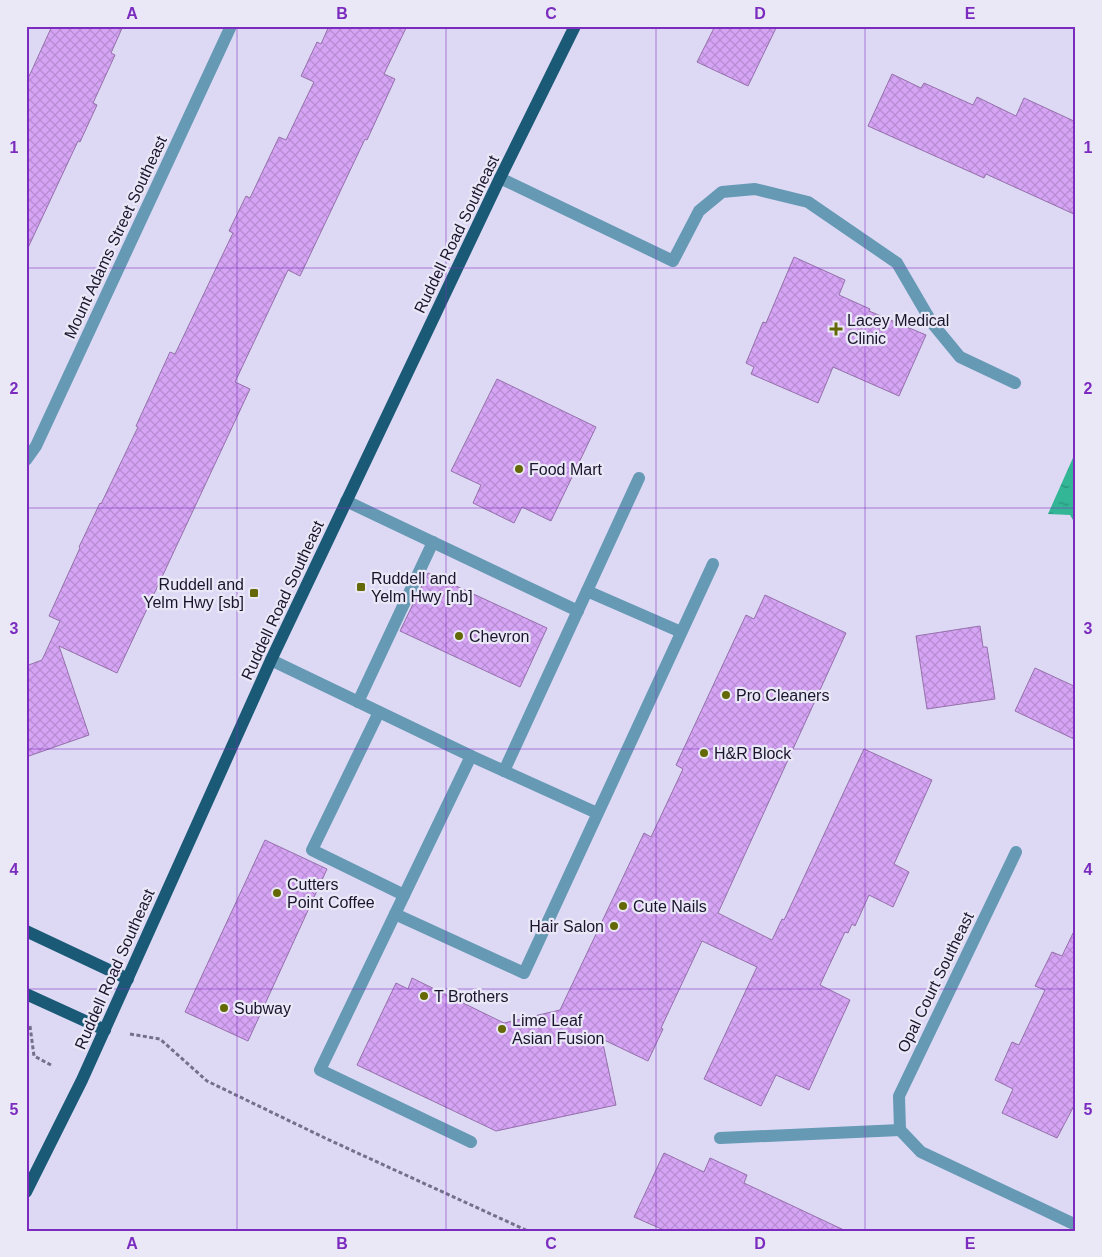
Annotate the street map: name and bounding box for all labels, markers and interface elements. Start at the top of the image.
text: A [126,5,138,22]
text: B [336,5,348,22]
text: C [545,5,557,22]
text: D [754,5,766,22]
text: E [965,5,976,22]
street label: Mount Adams Street Southeast [61,133,170,341]
text: 1 [10,139,19,156]
text: 1 [1084,139,1093,156]
street label: Ruddell Road Southeast [411,152,502,316]
place label: Lacey Medical Clinic [847,312,949,347]
marker: Lacey Medical Clinic [829,322,843,336]
text: 2 [10,380,19,397]
text: 2 [1084,380,1093,397]
place label: Food Mart [529,461,602,478]
marker: Food Mart [513,463,525,475]
street label: Ruddell Road Southeast [238,518,327,682]
place label: Ruddell and Yelm Hwy [nb] [371,570,473,605]
place label: Ruddell and Yelm Hwy [sb] [143,576,244,611]
marker: Ruddell and Yelm Hwy [nb] [355,581,367,593]
marker: Ruddell and Yelm Hwy [sb] [248,587,260,599]
text: 3 [10,620,19,637]
text: 3 [1084,620,1093,637]
place label: Chevron [469,628,529,645]
marker: Chevron [453,630,465,642]
place label: Pro Cleaners [736,687,829,704]
marker: Pro Cleaners [720,689,732,701]
place label: H&R Block [714,745,792,762]
marker: H&R Block [698,747,710,759]
text: 4 [10,861,19,878]
text: 4 [1084,861,1093,878]
place label: Cutters Point Coffee [287,876,375,911]
street label: Ruddell Road Southeast [71,886,158,1052]
marker: Cutters Point Coffee [271,887,283,899]
place label: Cute Nails [633,898,707,915]
marker: Cute Nails [617,900,629,912]
street label: Opal Court Southeast [894,909,977,1055]
place label: Hair Salon [529,918,604,935]
marker: Hair Salon [608,920,620,932]
place label: T Brothers [434,988,508,1005]
marker: T Brothers [418,990,430,1002]
place label: Subway [234,1000,291,1017]
marker: Subway [218,1002,230,1014]
place label: Lime Leaf Asian Fusion [512,1012,605,1047]
marker: Lime Leaf Asian Fusion [496,1023,508,1035]
text: 5 [10,1101,19,1118]
text: 5 [1084,1101,1093,1118]
text: A [126,1235,138,1252]
text: B [336,1235,348,1252]
text: C [545,1235,557,1252]
text: D [754,1235,766,1252]
text: E [965,1235,976,1252]

